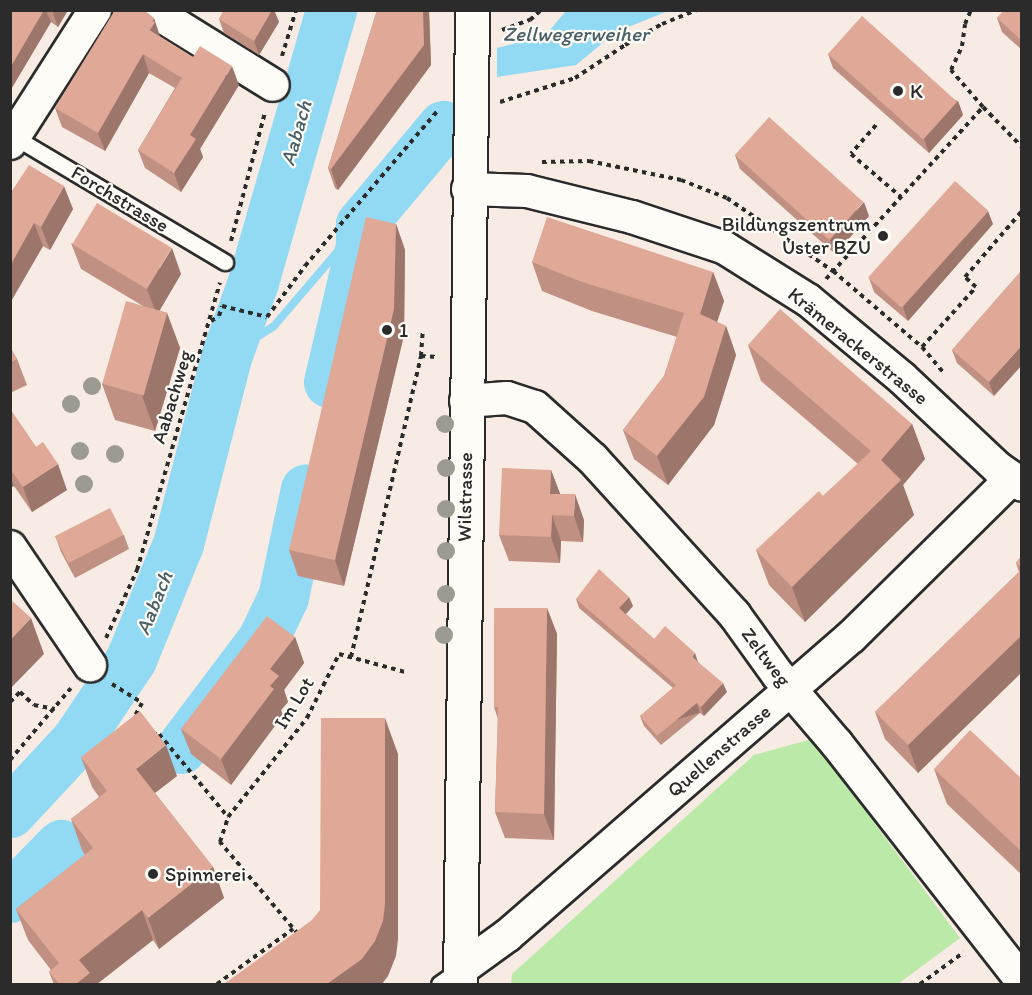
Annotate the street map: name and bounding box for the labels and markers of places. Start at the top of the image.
place label: K [910,79,923,103]
marker: K [891,84,905,98]
place label: Bildungszentrum Uster BZU [722,213,871,260]
marker: Bildungszentrum Uster BZU [876,229,890,243]
place label: 1 [399,318,408,342]
marker: 1 [380,323,394,337]
place label: Spinnerei [165,862,246,886]
marker: Spinnerei [146,867,160,881]

